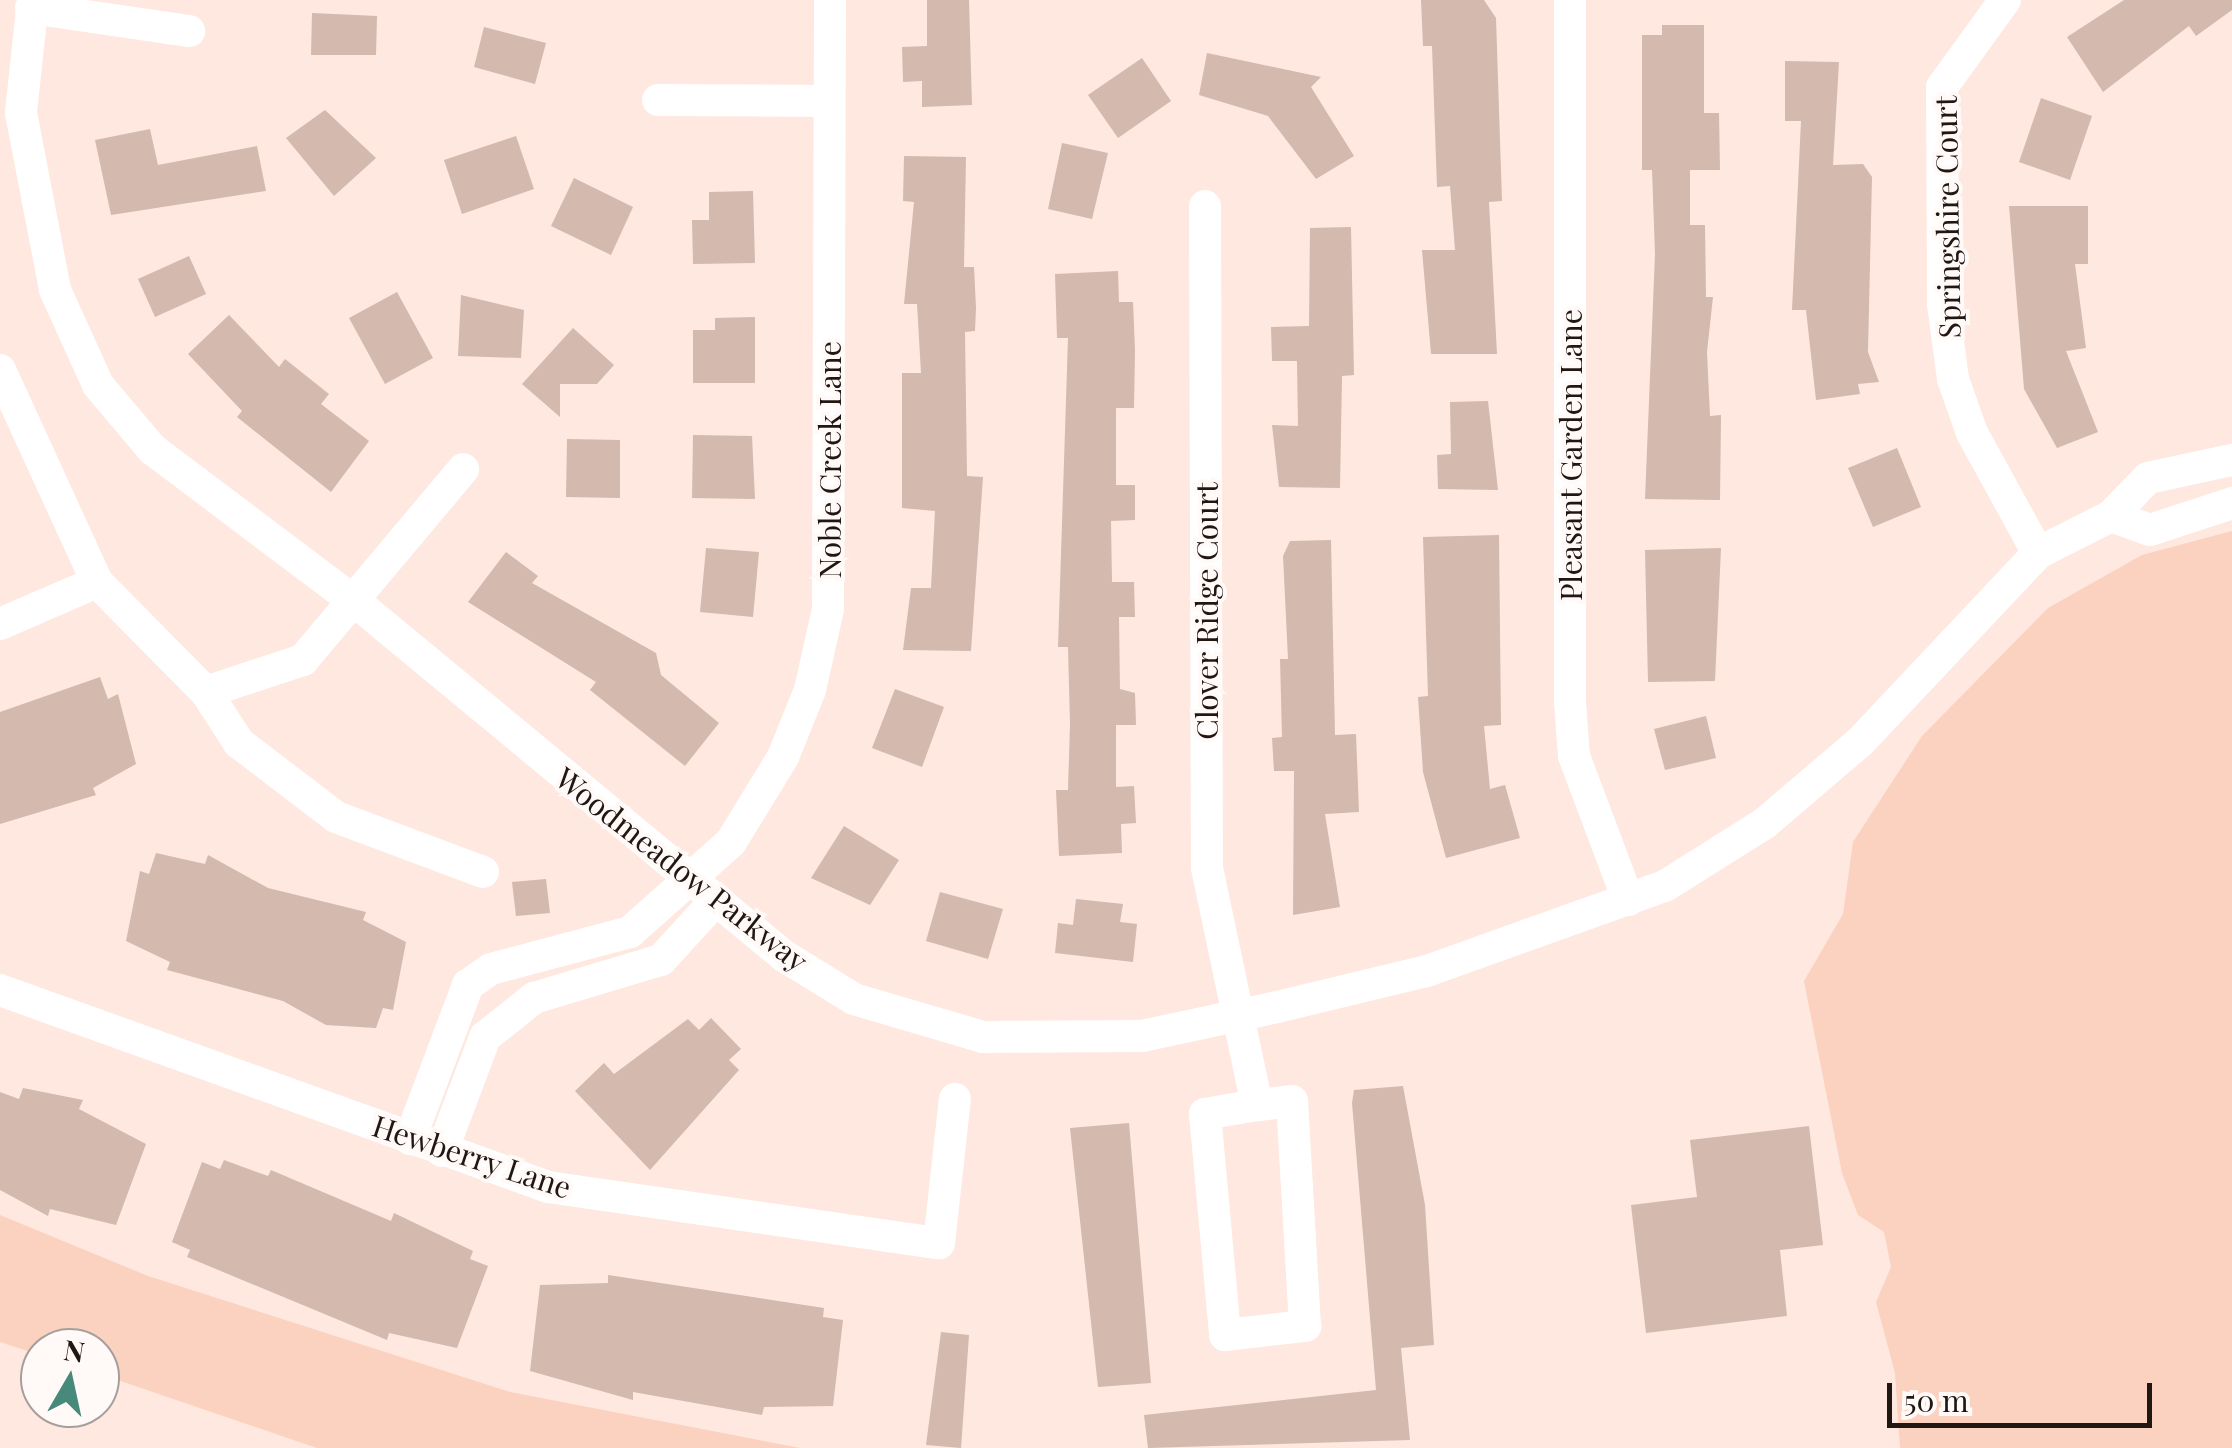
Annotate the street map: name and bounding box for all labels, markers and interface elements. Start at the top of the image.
street label: Springshire Court [1927,95,1967,339]
street label: Pleasant Garden Lane [1552,309,1588,601]
street label: Noble Creek Lane [811,341,847,579]
street label: Clover Ridge Court [1188,482,1224,740]
street label: Woodmeadow Parkway [548,759,816,979]
street label: Hewberry Lane [368,1107,576,1205]
north arrow [20,1328,120,1428]
text: N [62,1330,87,1370]
scale bar [1892,1363,2157,1425]
text: 50 m [1904,1380,1969,1420]

